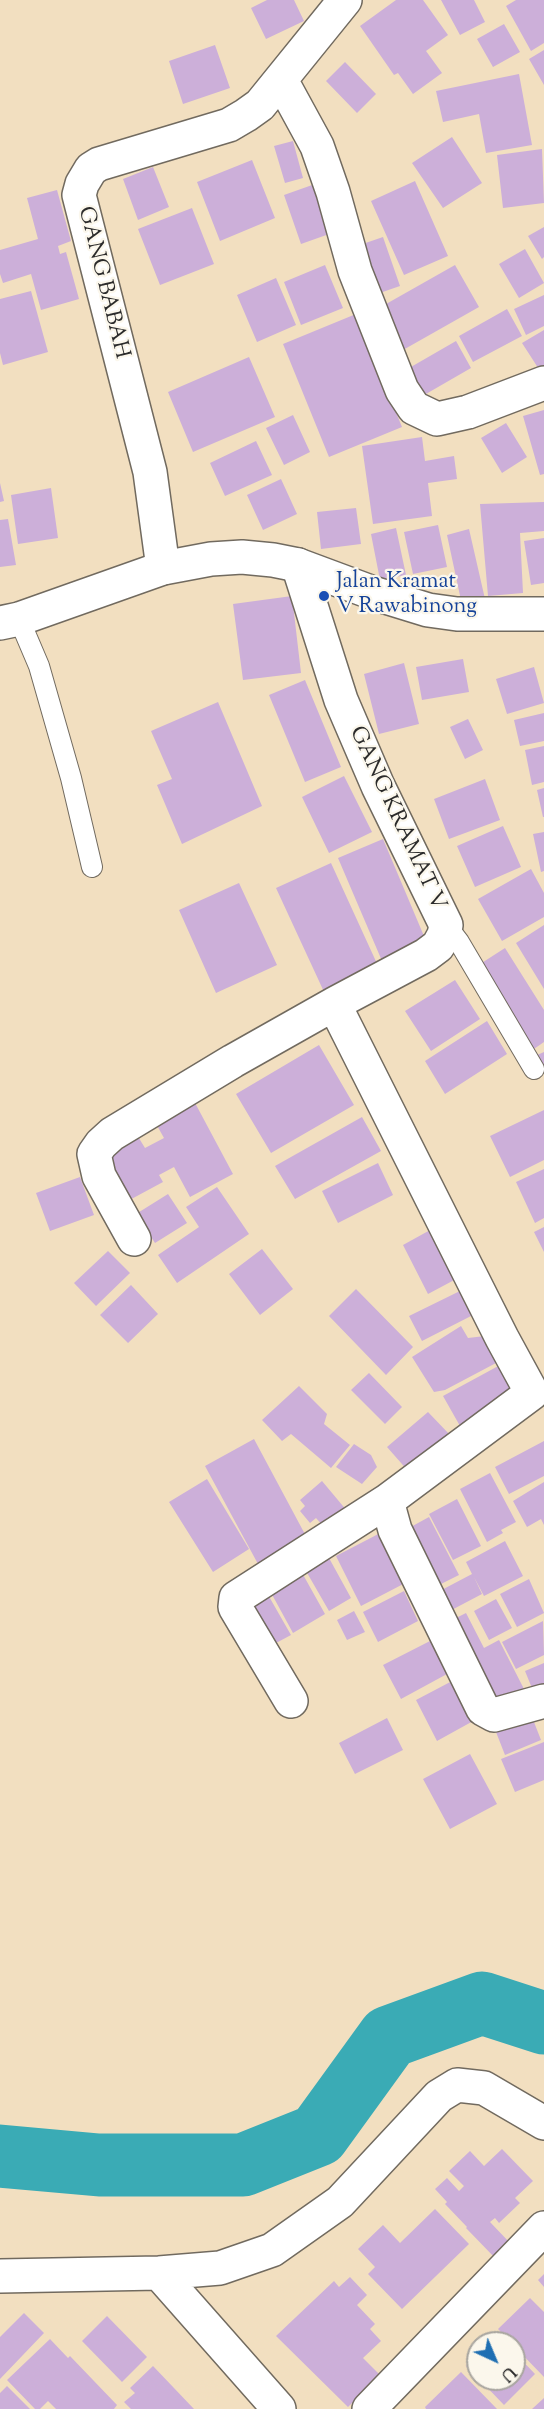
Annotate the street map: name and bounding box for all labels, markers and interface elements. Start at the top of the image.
street label: GANG BABAH [70,204,134,362]
place label: Jalan Kramat V Rawabinong [336,570,477,622]
marker: Jalan Kramat V Rawabinong [317,589,331,603]
street label: GANG KRAMAT V [342,723,450,915]
north arrow [466,2331,526,2391]
text: U [495,2360,520,2386]

